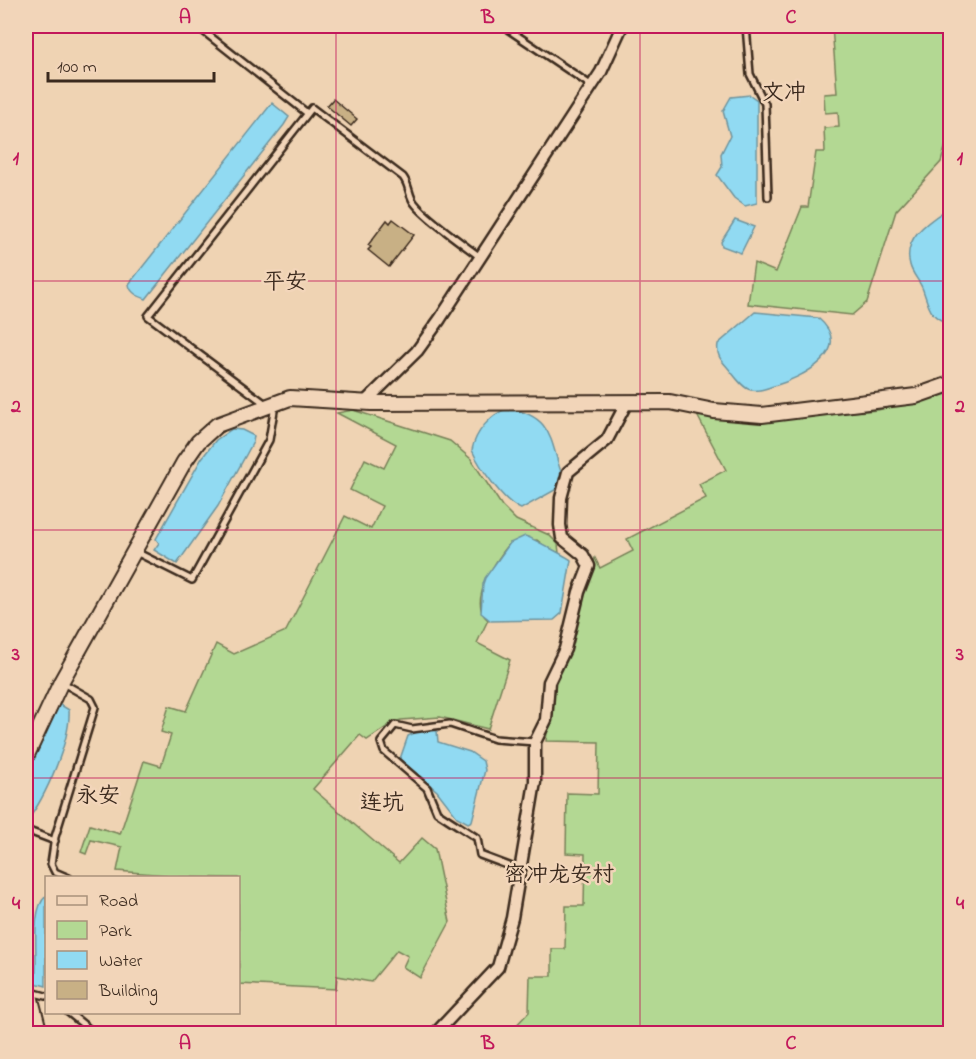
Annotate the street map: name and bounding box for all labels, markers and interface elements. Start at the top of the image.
text: A [179,4,191,33]
text: B [480,4,495,33]
text: C [786,4,797,33]
scale bar [48,45,214,83]
text: 100 m [57,55,97,81]
district label: 文冲 [762,78,806,110]
text: 1 [13,145,20,174]
text: 1 [957,145,964,174]
district label: 平安 [263,267,307,299]
text: 2 [10,393,21,422]
text: 2 [954,393,965,422]
text: 3 [11,641,20,670]
text: 3 [955,641,964,670]
district label: 永安 [76,781,120,813]
district label: 连坑 [360,788,404,820]
district label: 密冲龙安村 [504,860,614,892]
legend [45,876,240,1014]
text: Road [99,889,138,915]
text: 4 [12,890,21,919]
text: 4 [956,890,965,919]
text: Park [99,919,132,945]
text: Water [99,949,143,975]
text: Building [98,979,158,1006]
text: A [179,1030,191,1059]
text: B [480,1030,495,1059]
text: C [786,1030,797,1059]

